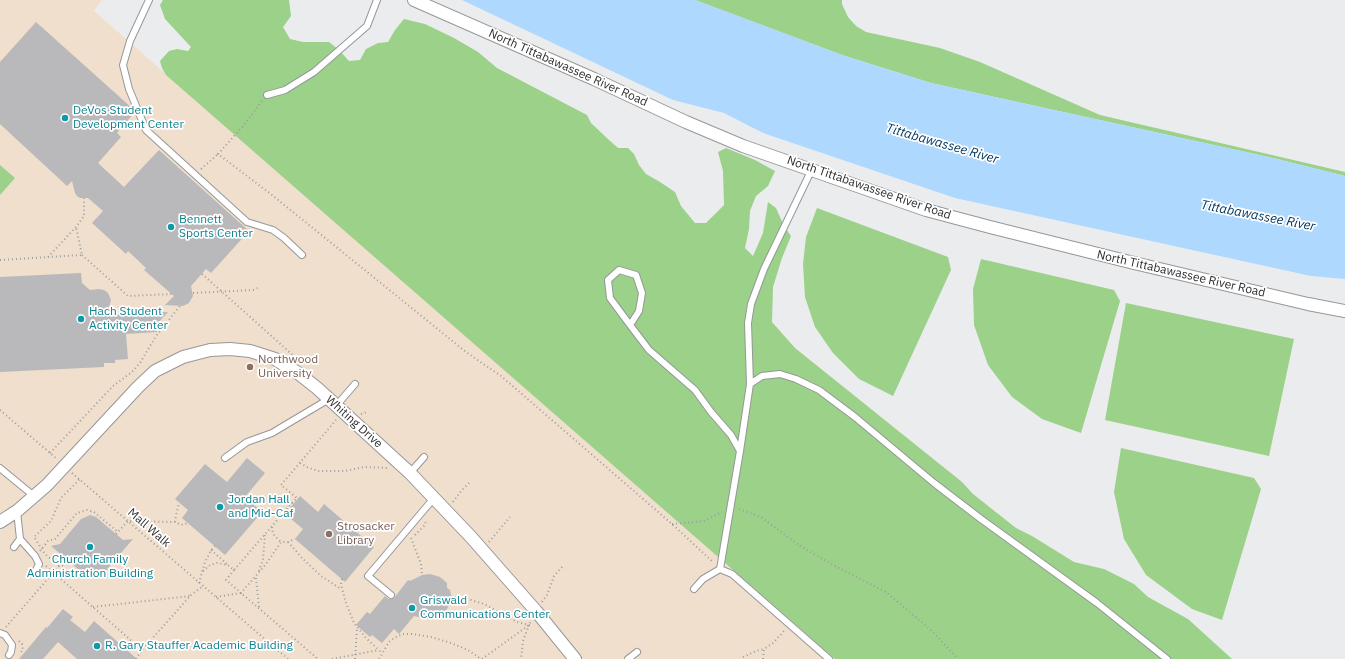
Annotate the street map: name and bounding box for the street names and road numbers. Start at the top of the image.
street label: North Tittabawassee River Road [486,26,650,110]
street label: North Tittabawassee River Road [785,153,953,223]
street label: North Tittabawassee River Road [1095,248,1267,300]
street label: Whiting Drive [323,393,385,451]
street label: Mall Walk [125,506,173,550]

